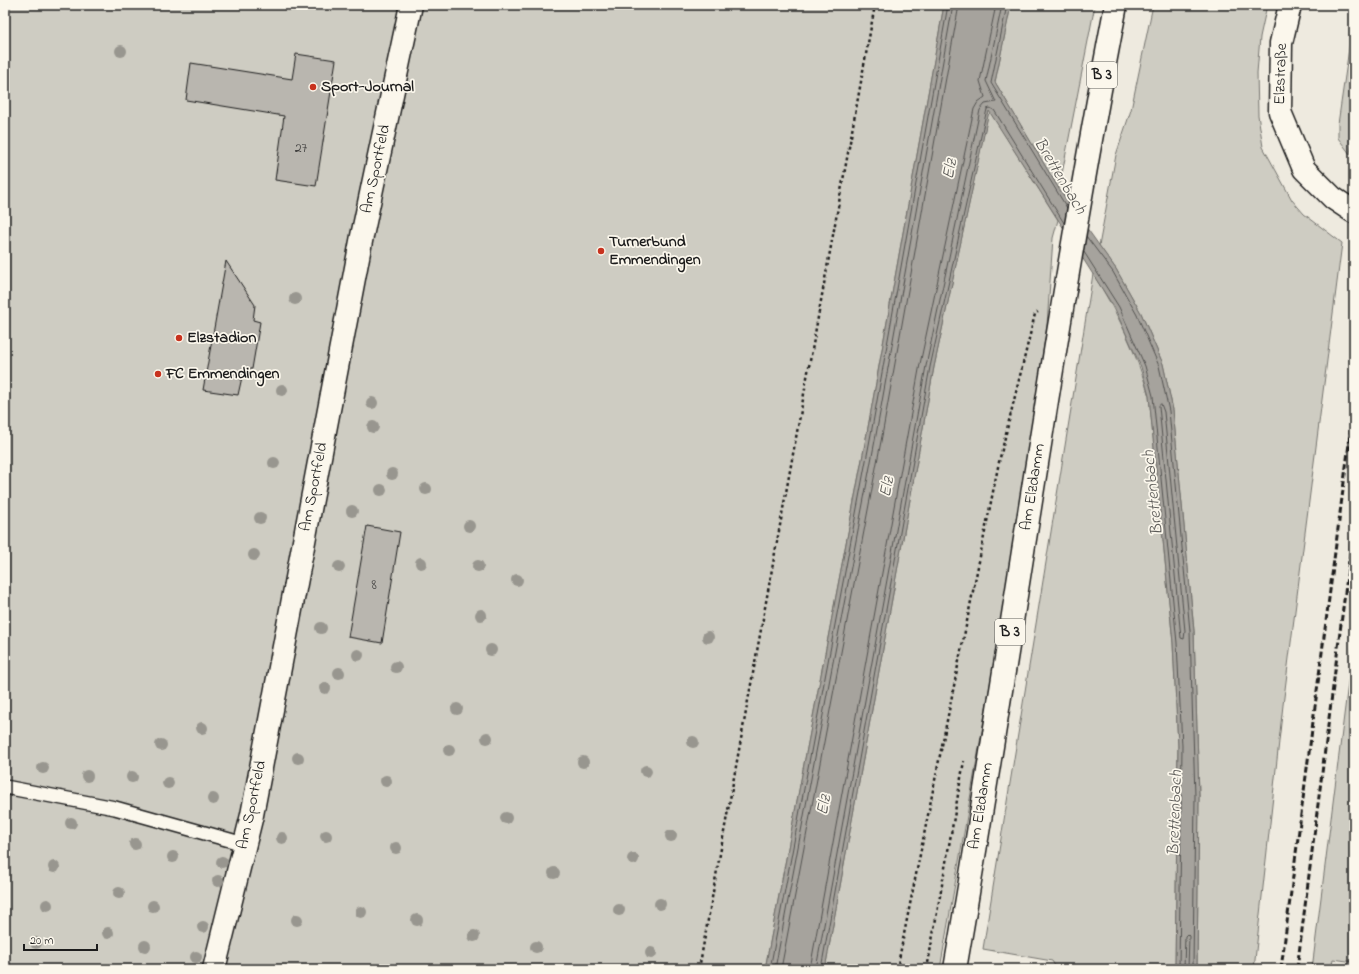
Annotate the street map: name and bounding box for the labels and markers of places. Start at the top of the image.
place label: Sport-Journal [321,75,414,99]
marker: Sport-Journal [308,82,318,92]
place label: Turnerbund Emmendingen [609,230,701,273]
marker: Turnerbund Emmendingen [596,246,606,256]
place label: Elzstadion [187,326,256,350]
marker: Elzstadion [174,333,184,343]
place label: FC Emmendingen [165,362,280,387]
marker: FC Emmendingen [153,369,163,379]

